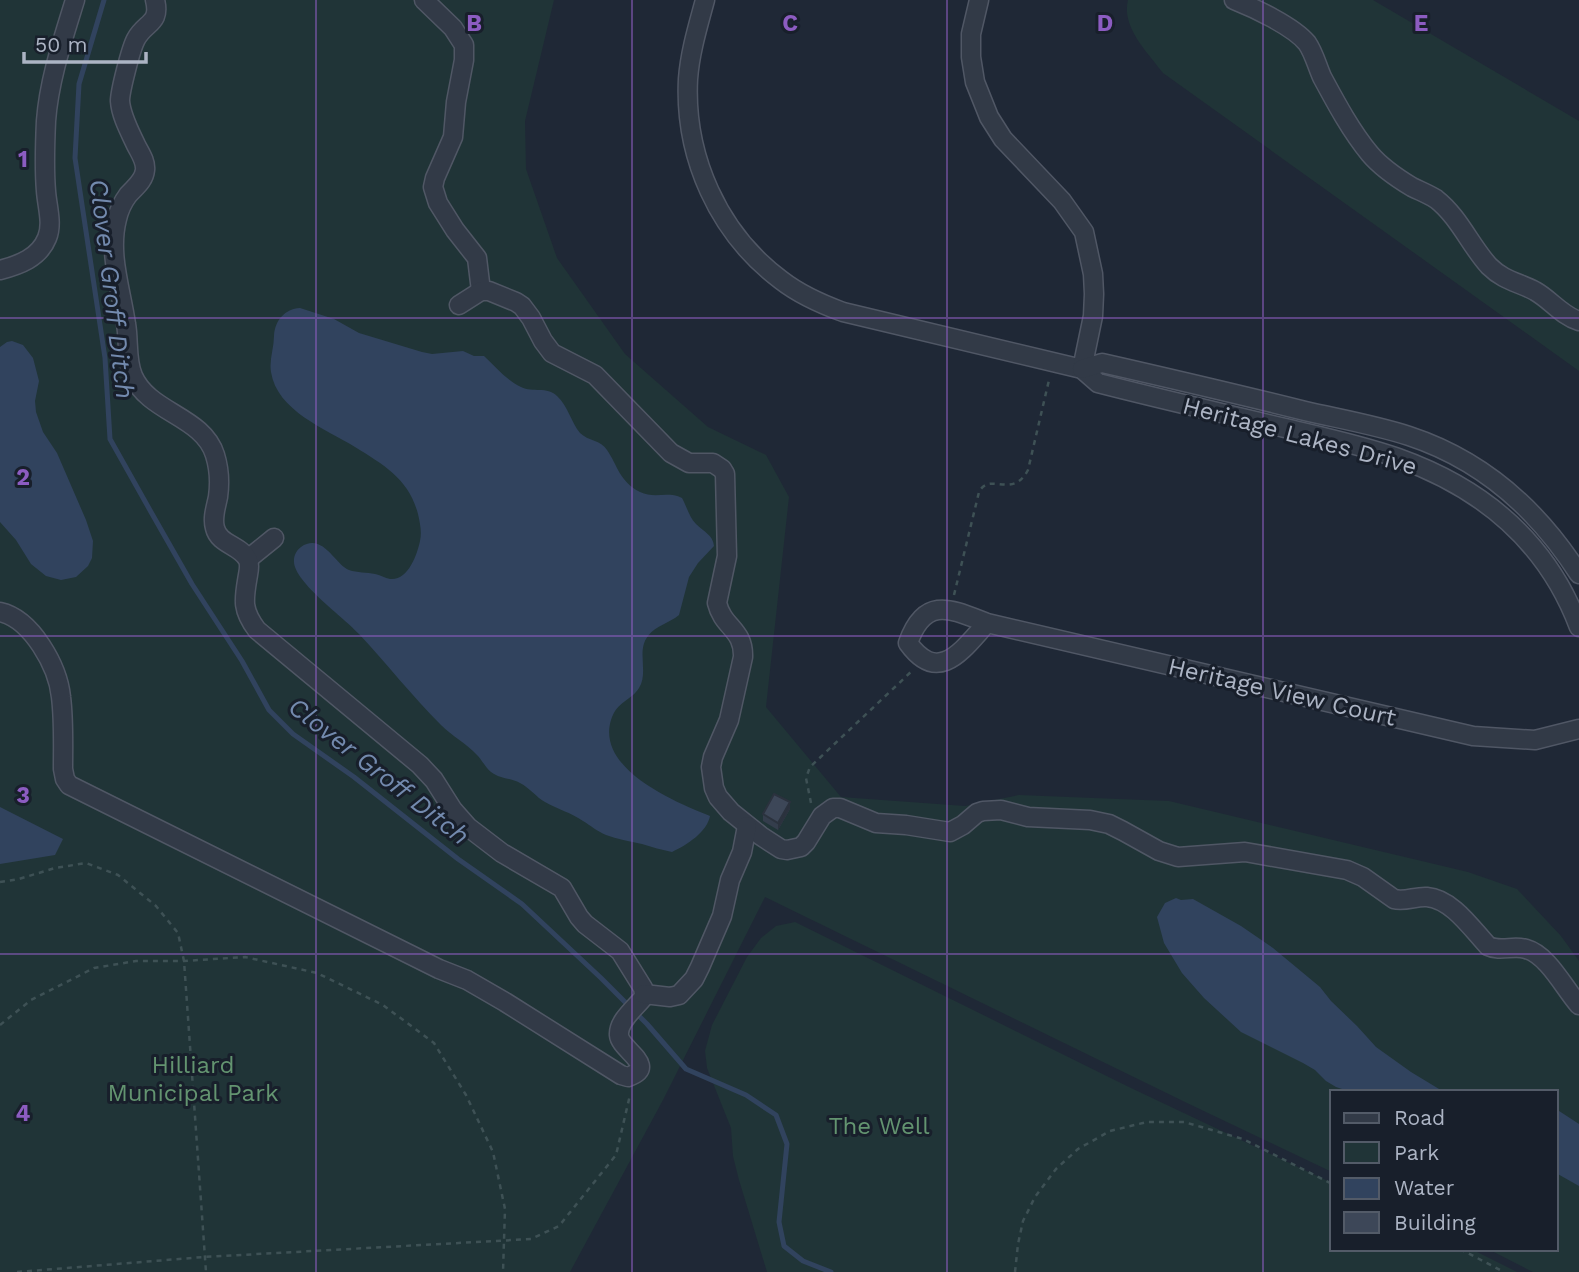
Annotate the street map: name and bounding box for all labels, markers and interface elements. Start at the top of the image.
text: B [466,10,482,37]
text: C [782,10,798,37]
text: D [1097,10,1113,37]
text: E [1414,10,1428,37]
scale bar [24,21,147,65]
text: 50 m [35,32,87,57]
text: 1 [18,146,28,173]
water label: Clover Groff Ditch [84,177,140,401]
street label: Heritage Lakes Drive [1180,391,1420,481]
text: 2 [16,464,30,491]
street label: Heritage View Court [1165,652,1399,732]
water label: Clover Groff Ditch [283,691,475,851]
text: 3 [16,782,30,809]
park label: Hilliard Municipal Park [107,1051,279,1107]
legend [1330,1090,1558,1251]
text: 4 [16,1100,31,1127]
text: Road [1394,1105,1445,1130]
park label: The Well [828,1112,930,1140]
text: Park [1394,1140,1439,1165]
text: Water [1394,1175,1455,1200]
text: Building [1394,1210,1476,1235]

